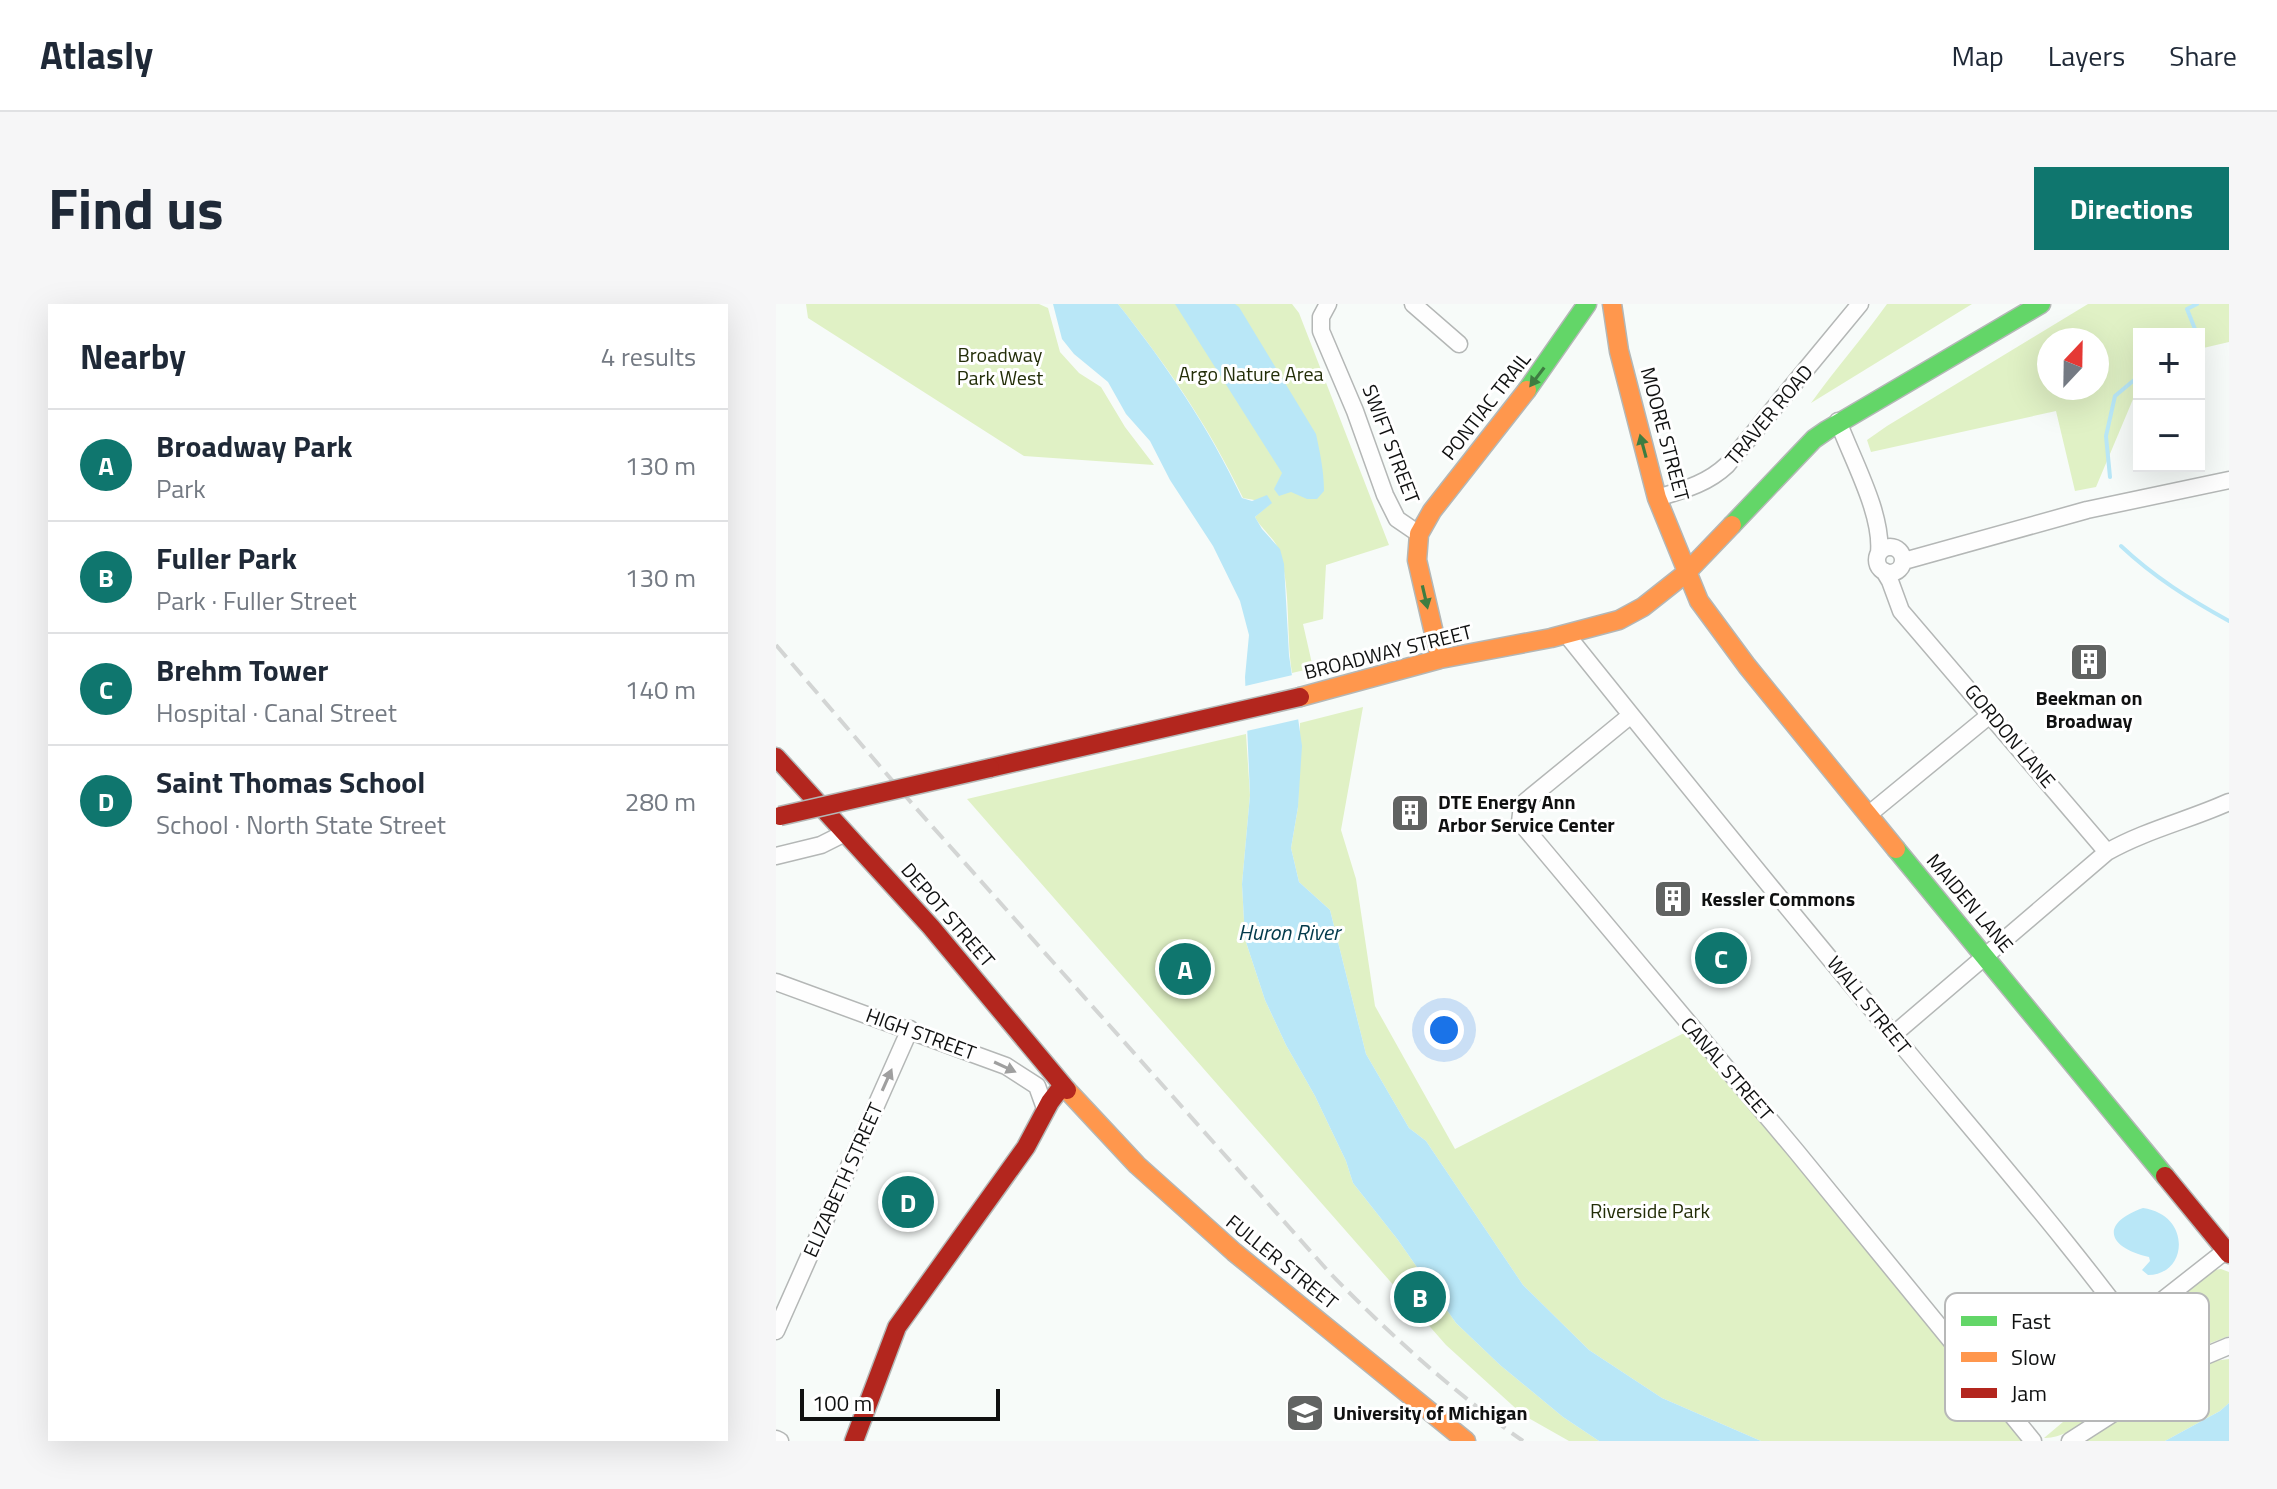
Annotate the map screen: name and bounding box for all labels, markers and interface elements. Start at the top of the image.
text: Atlasly [40,26,153,84]
text: Map [1951,34,2004,77]
text: Layers [2048,34,2125,77]
text: Share [2169,34,2237,77]
text: Find us [48,166,224,251]
button: Directions [2034,167,2229,250]
north arrow [2037,328,2109,400]
map controls [2133,328,2205,472]
button: + [2133,328,2205,400]
text: Nearby [80,330,186,382]
text: 4 results [601,337,696,376]
park label: Broadway Park West [957,339,1043,393]
street label: PONTIAC TRAIL [1433,345,1538,466]
street label: TRAVER ROAD [1717,357,1820,472]
park label: Argo Nature Area [1178,358,1324,389]
street label: MOORE STREET [1633,364,1698,505]
one-way arrow [1529,367,1545,388]
street label: SWIFT STREET [1355,380,1429,508]
button: − [2133,400,2205,472]
text: Broadway Park [156,423,353,469]
one-way arrow [1636,434,1649,458]
text: A [98,446,114,485]
text: 130 m [625,446,696,485]
text: Park [156,469,206,508]
text: Fuller Park [156,535,297,581]
text: B [98,558,114,597]
text: 130 m [625,558,696,597]
text: Park · Fuller Street [156,581,357,620]
one-way arrow [1420,584,1432,609]
street label: BROADWAY STREET [1301,616,1476,687]
building icon: Beekman on Broadway [2068,641,2110,683]
text: Brehm Tower [156,647,328,693]
text: C [99,670,113,709]
text: 140 m [625,670,696,709]
street label: GORDON LANE [1957,677,2063,795]
place label: Beekman on Broadway [2035,682,2143,736]
text: Hospital · Canal Street [156,693,397,732]
text: Saint Thomas School [156,759,425,805]
text: D [98,782,114,821]
text: 280 m [625,782,696,821]
place label: DTE Energy Ann Arbor Service Center [1438,786,1615,840]
building icon: DTE Energy Ann Arbor Service Center [1389,792,1431,834]
text: School · North State Street [156,805,446,844]
street label: MAIDEN LANE [1919,846,2021,959]
street label: DEPOT STREET [894,855,1003,974]
building icon: Kessler Commons [1652,878,1694,920]
place label: Kessler Commons [1701,883,1855,914]
water label: Huron River [1238,915,1343,949]
pin: C [1695,928,1747,988]
pin: A [1159,939,1211,999]
street label: WALL STREET [1820,949,1919,1061]
street label: HIGH STREET [862,999,981,1068]
your location [1424,1010,1464,1050]
street label: CANAL STREET [1674,1010,1782,1128]
one-way arrow [993,1060,1016,1074]
one-way arrow [880,1069,893,1092]
street label: ELIZABETH STREET [795,1097,891,1262]
pin: D [882,1172,934,1232]
park label: Riverside Park [1590,1195,1711,1226]
street label: FULLER STREET [1219,1207,1346,1317]
pin: B [1394,1267,1446,1327]
legend [1945,1293,2209,1421]
text: Fast [2011,1304,2051,1338]
text: Slow [2011,1340,2057,1374]
text: Jam [2011,1376,2047,1410]
scale bar [800,1385,1000,1421]
text: 100 m [812,1386,872,1420]
school or university icon: University of Michigan [1284,1392,1326,1434]
place label: University of Michigan [1333,1397,1528,1428]

